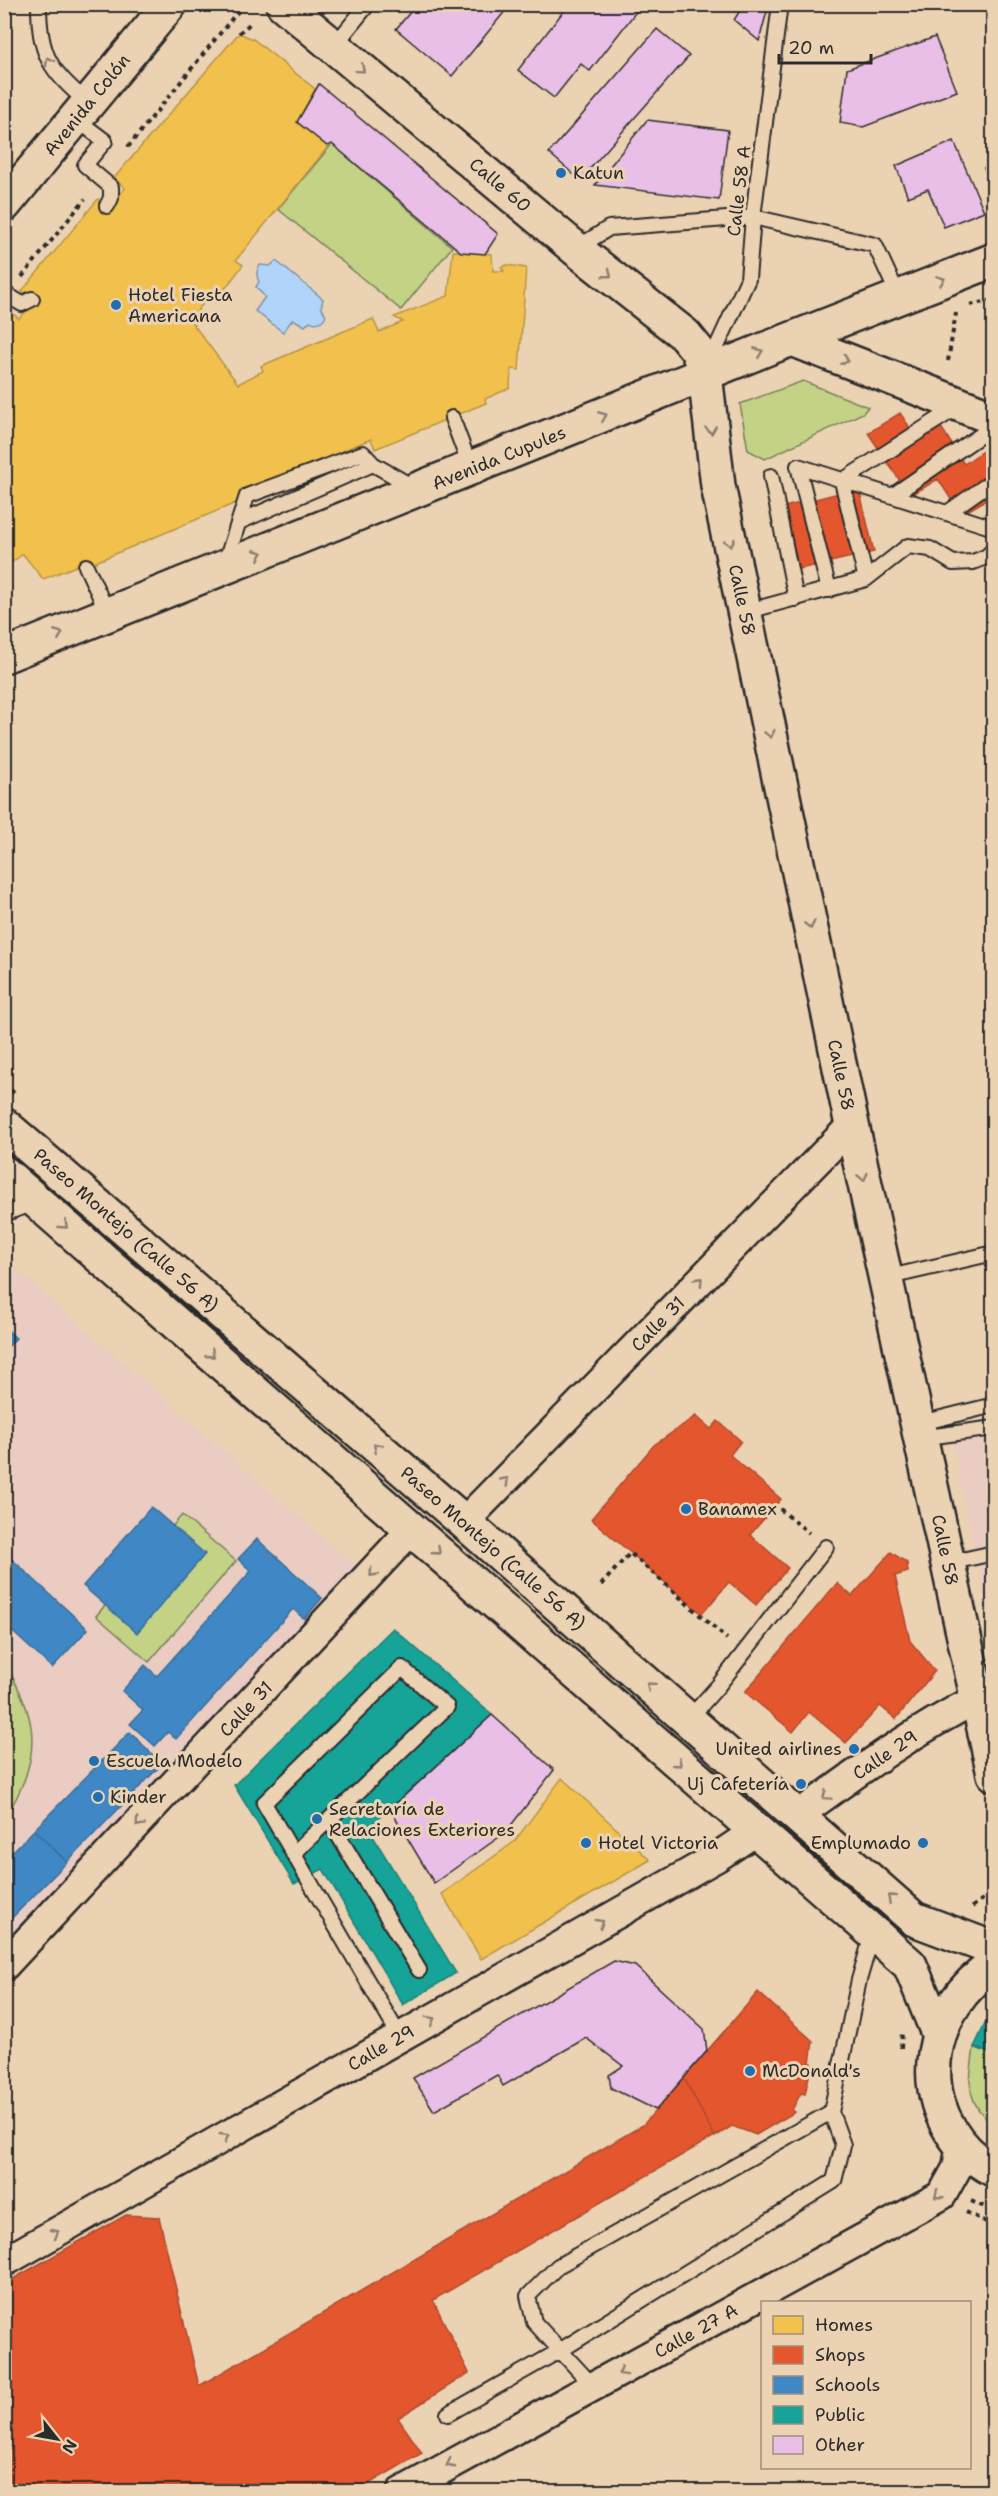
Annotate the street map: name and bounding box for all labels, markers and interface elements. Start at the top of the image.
scale bar [779,27,870,65]
text: 20 m [788,36,834,60]
street label: Avenida Colón [38,49,136,161]
one-way arrow [45,57,56,67]
one-way arrow [354,61,365,72]
street label: Calle 58 A [722,144,756,238]
street label: Calle 60 [464,152,536,218]
place label: Katun [573,161,624,185]
marker: Katun [554,166,568,180]
one-way arrow [601,266,612,277]
one-way arrow [935,275,946,288]
place label: Hotel Fiesta Americana [128,283,233,328]
marker: Hotel Fiesta Americana [109,298,123,312]
one-way arrow [753,347,764,359]
one-way arrow [839,353,850,365]
one-way arrow [597,411,608,423]
street label: Avenida Cupules [429,420,569,496]
one-way arrow [704,425,716,434]
one-way arrow [723,538,736,548]
one-way arrow [253,549,264,561]
street label: Calle 58 [723,562,761,638]
one-way arrow [53,629,64,641]
one-way arrow [763,729,776,739]
one-way arrow [803,919,816,929]
street label: Calle 58 [822,1037,860,1113]
street label: Paseo Montejo (Calle 56 A) [28,1143,224,1317]
one-way arrow [856,1172,869,1182]
one-way arrow [57,1218,68,1229]
one-way arrow [692,1277,703,1288]
street label: Calle 31 [626,1291,690,1357]
one-way arrow [204,1347,215,1358]
one-way arrow [373,1443,384,1454]
street label: Paseo Montejo (Calle 56 A) [395,1461,591,1635]
one-way arrow [497,1477,508,1488]
place label: Banamex [698,1497,777,1521]
marker: Banamex [679,1502,693,1516]
street label: Calle 58 [926,1512,964,1588]
one-way arrow [430,1544,441,1555]
one-way arrow [369,1566,380,1577]
street label: Calle 31 [214,1676,278,1742]
one-way arrow [646,1682,657,1693]
street label: Calle 29 [848,1725,922,1785]
place label: United airlines [716,1737,842,1761]
marker: United airlines [847,1742,861,1756]
place label: Escuela Modelo [106,1749,242,1773]
marker: Escuela Modelo [87,1754,101,1768]
one-way arrow [671,1756,682,1767]
place label: Uj Cafetería [687,1772,789,1796]
marker: Uj Cafetería [794,1777,808,1791]
place label: Kinder [110,1785,167,1809]
one-way arrow [821,1788,832,1799]
marker: Kinder [91,1790,105,1804]
place label: Secretaría de Relaciones Exteriores [329,1797,515,1842]
marker: Secretaría de Relaciones Exteriores [310,1812,324,1826]
one-way arrow [135,1816,146,1826]
place label: Hotel Victoria [598,1831,718,1855]
place label: Emplumado [811,1831,911,1855]
marker: Hotel Victoria [579,1836,593,1850]
marker: Emplumado [916,1836,930,1850]
one-way arrow [887,1894,898,1905]
one-way arrow [594,1919,604,1930]
one-way arrow [425,2015,435,2027]
street label: Calle 29 [343,2019,419,2077]
place label: McDonald's [762,2059,861,2083]
marker: McDonald's [743,2064,757,2078]
one-way arrow [219,2133,229,2144]
one-way arrow [934,2188,945,2199]
one-way arrow [49,2229,59,2240]
street label: Calle 27 A [650,2298,742,2364]
legend [761,2301,971,2469]
text: Homes [815,2313,873,2337]
text: Shops [815,2343,866,2367]
one-way arrow [617,2365,628,2376]
text: Schools [815,2373,881,2397]
text: Public [815,2403,865,2427]
north arrow [27,2409,87,2469]
text: Other [815,2433,865,2457]
text: N [57,2436,82,2457]
one-way arrow [446,2457,456,2468]

